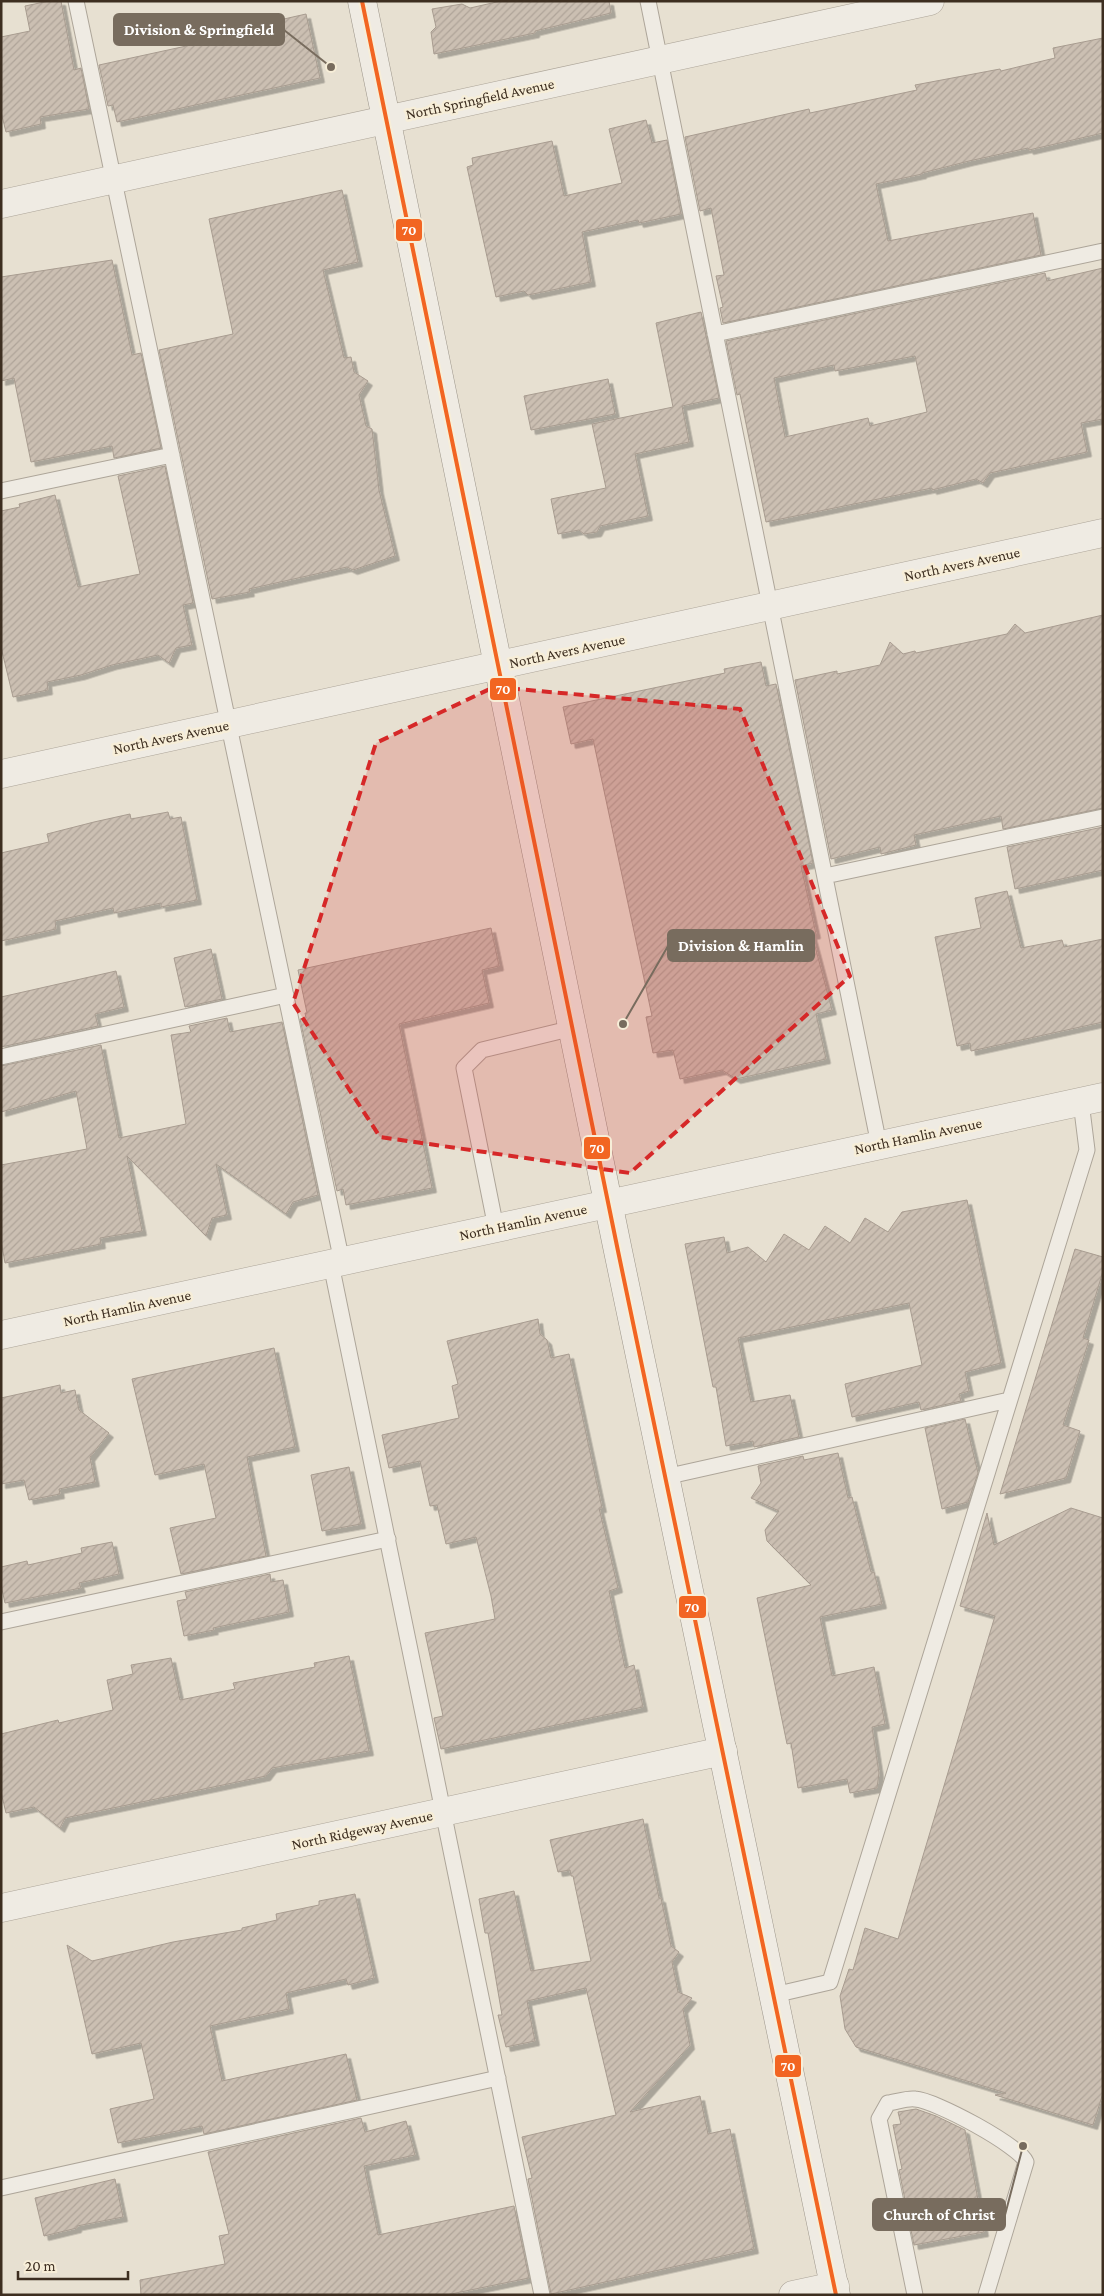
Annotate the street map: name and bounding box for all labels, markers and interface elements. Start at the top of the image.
callout: Division & Springfield [114,14,284,45]
text: Division & Springfield [124,21,274,38]
street label: North Springfield Avenue [404,75,556,124]
line badge: 70 [395,218,423,242]
text: 70 [401,222,417,238]
street label: North Avers Avenue [903,544,1022,584]
street label: North Avers Avenue [508,631,627,671]
line badge: 70 [489,677,517,701]
text: 70 [495,681,511,697]
street label: North Avers Avenue [112,717,231,757]
callout: Division & Hamlin [668,930,814,961]
text: Division & Hamlin [678,937,804,954]
street label: North Hamlin Avenue [853,1115,984,1157]
line badge: 70 [583,1136,611,1160]
text: 70 [589,1140,605,1156]
street label: North Hamlin Avenue [458,1201,589,1243]
street label: North Hamlin Avenue [62,1287,193,1329]
line badge: 70 [678,1595,707,1619]
text: 70 [684,1599,700,1615]
street label: North Ridgeway Avenue [290,1807,435,1854]
line badge: 70 [774,2054,802,2078]
text: 70 [780,2058,796,2074]
callout: Church of Christ [873,2199,1005,2230]
text: Church of Christ [883,2206,995,2223]
scale bar [18,2248,128,2280]
text: 20 m [25,2258,56,2274]

